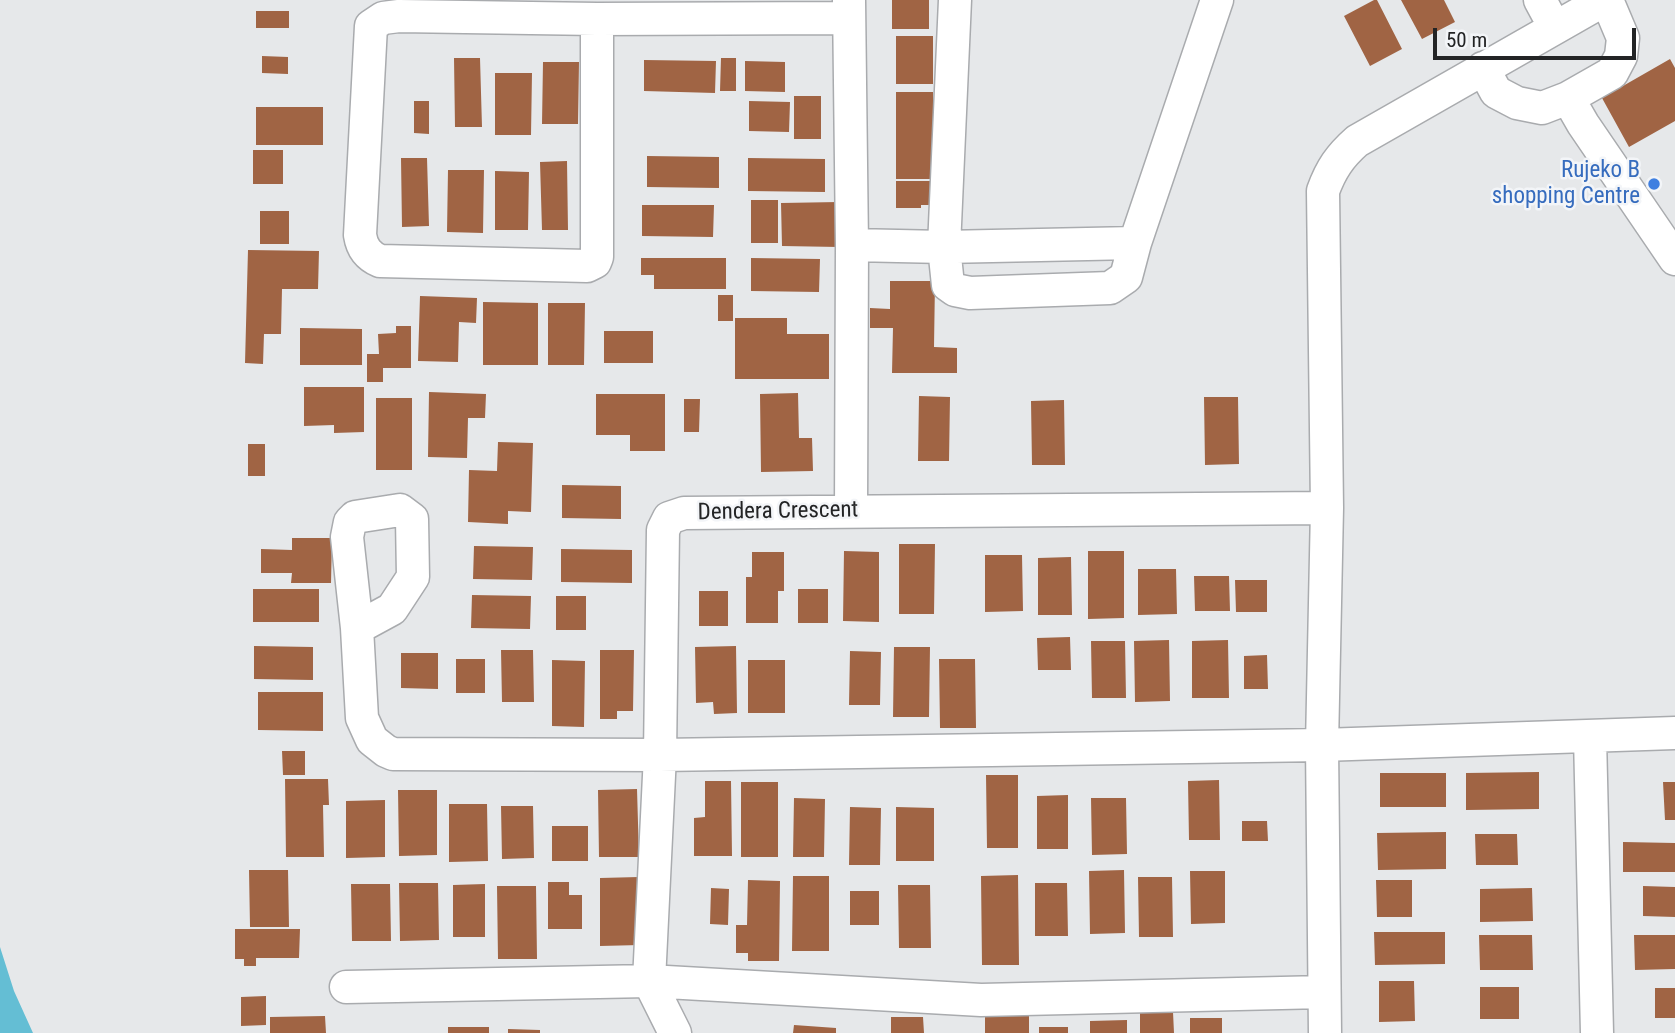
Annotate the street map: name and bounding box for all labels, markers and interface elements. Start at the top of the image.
scale bar [1437,14,1640,58]
text: 50 m [1446,28,1487,52]
place label: Rujeko B shopping Centre [1492,157,1640,211]
marker: Rujeko B shopping Centre [1646,176,1662,192]
street label: Dendera Crescent [697,497,859,527]

